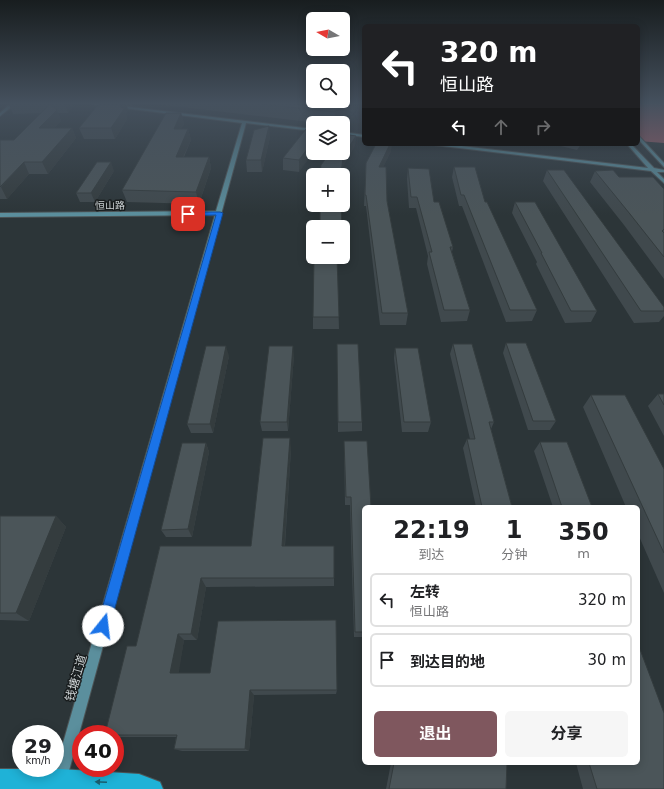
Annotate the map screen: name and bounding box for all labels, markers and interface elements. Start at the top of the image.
north arrow [306,12,350,56]
map controls [306,12,350,264]
text: 320 m [440,36,537,69]
icon: left [374,40,426,92]
button: search [306,64,350,108]
text: 恒山路 [440,74,494,95]
button: layers [306,116,350,160]
icon: left [448,116,470,138]
icon: ahead [490,116,512,138]
icon: right [532,116,554,138]
button: + [306,168,350,212]
pin [171,197,205,231]
street label: 恒山路 [95,200,125,211]
icon: arrive [177,203,199,225]
button: − [306,220,350,264]
text: 22:19 [393,516,470,544]
text: 1 [506,516,522,544]
text: 350 [559,518,609,546]
text: m [577,546,590,561]
text: 到达 [419,547,445,562]
text: 分钟 [501,547,527,562]
text: 左转 [410,583,440,601]
icon: left [376,589,398,611]
text: 320 m [578,591,626,609]
text: 恒山路 [410,604,449,619]
position arrow [82,605,124,647]
icon: arrive [376,649,398,671]
text: 30 m [588,651,626,669]
street label: 钱塘江道 [63,653,89,703]
text: 到达目的地 [410,653,485,671]
button: 退出 [374,711,497,757]
button: 分享 [505,711,628,757]
speed limit sign: 40 [72,725,124,777]
text: 29 [24,734,52,758]
text: km/h [25,755,51,766]
one-way arrow [95,778,107,785]

